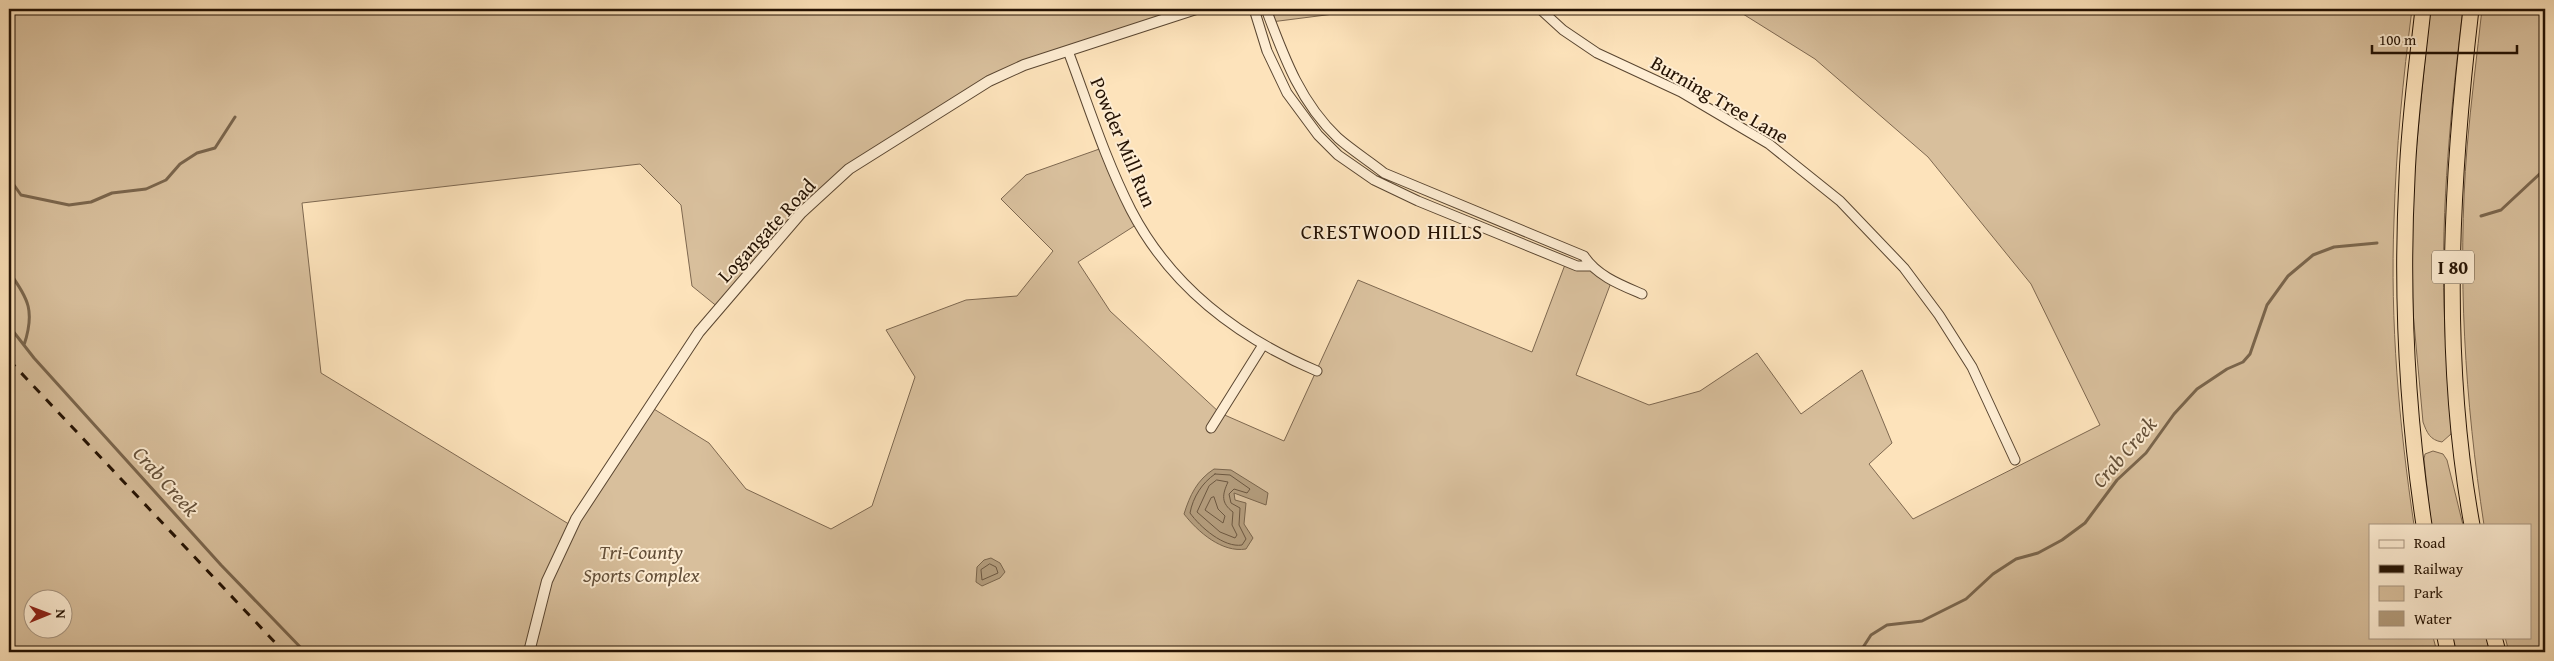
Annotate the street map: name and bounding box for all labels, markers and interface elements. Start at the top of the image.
scale bar [2372,22,2516,54]
text: 100 m [2379,29,2417,50]
street label: Burning Tree Lane [1646,48,1794,150]
street label: Powder Mill Run [1084,72,1164,212]
street label: Logangate Road [710,171,822,288]
district label: CRESTWOOD HILLS [1301,216,1483,247]
road number: I 80 [2432,250,2474,284]
water label: Crab Creek [2084,409,2164,494]
water label: Crab Creek [126,439,206,524]
legend [2369,524,2532,638]
text: Road [2414,532,2445,553]
park label: Tri-County Sports Complex [583,537,699,589]
text: Railway [2414,558,2464,579]
text: Park [2414,582,2443,603]
north arrow [22,588,72,638]
text: Water [2414,608,2452,629]
text: N [51,609,71,619]

